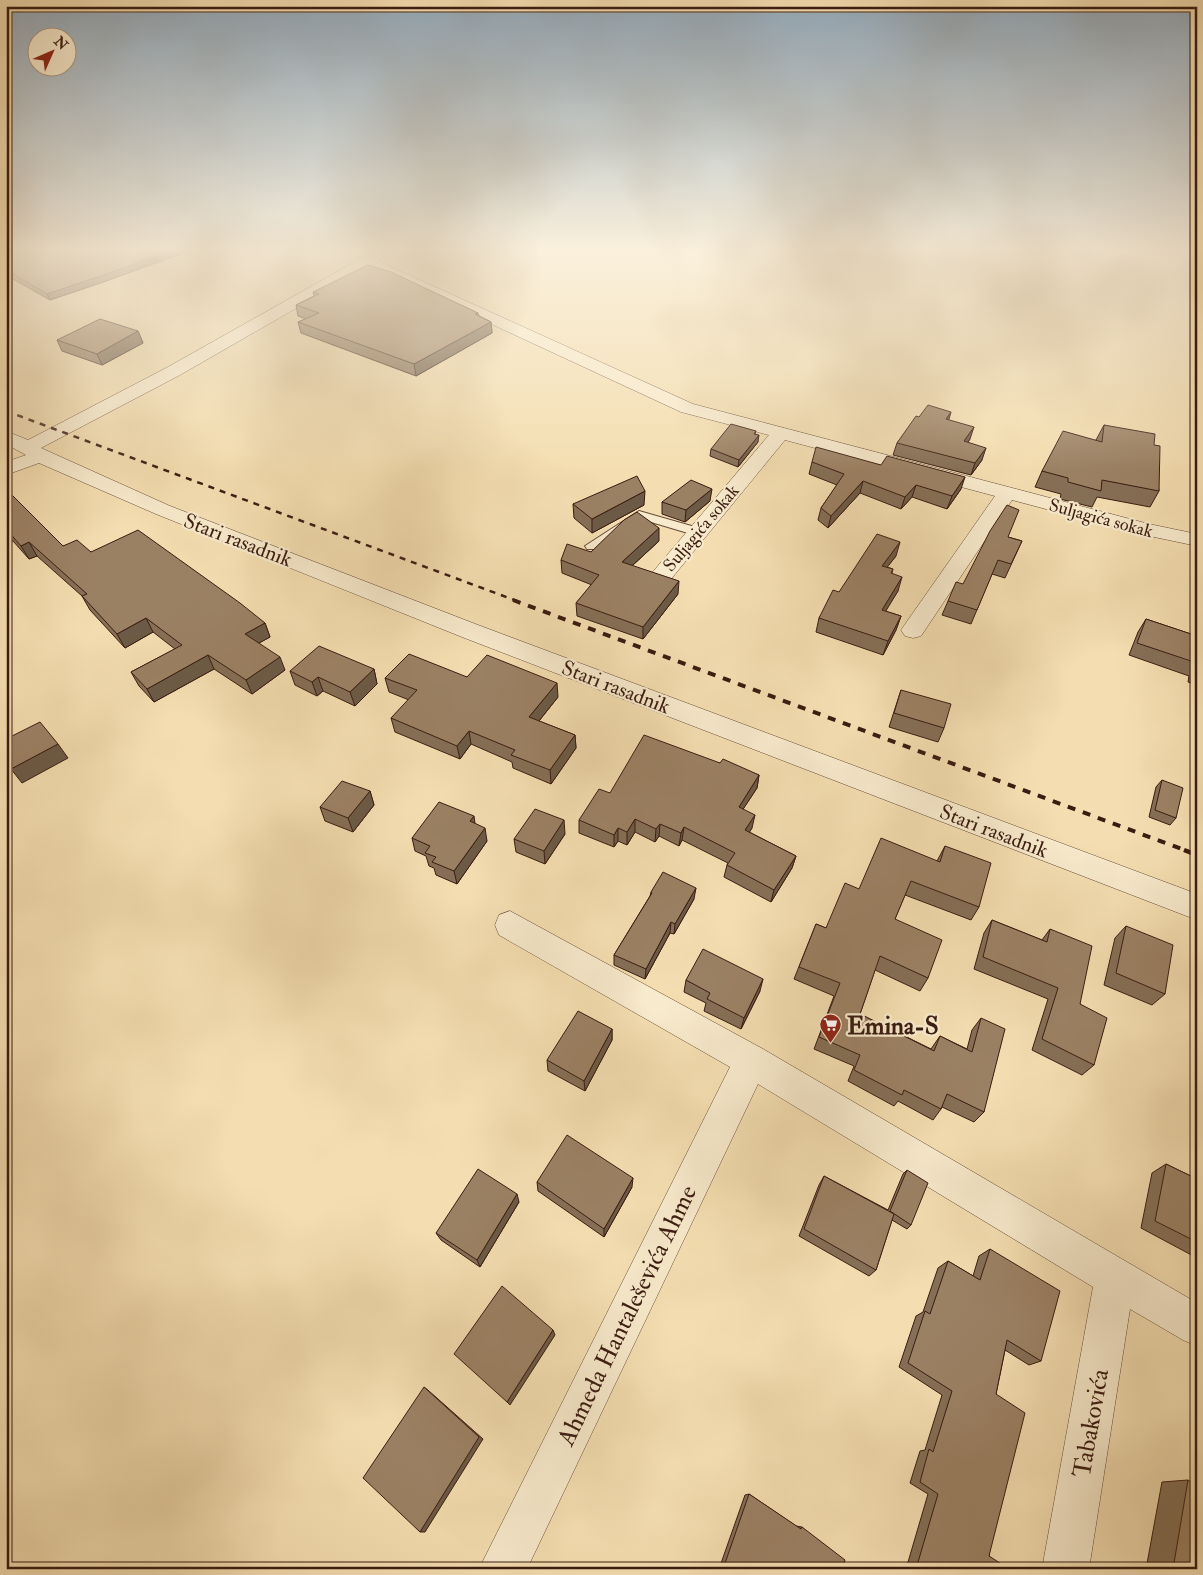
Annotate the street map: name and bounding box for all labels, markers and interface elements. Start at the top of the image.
north arrow [28,28,78,78]
text: N [50,32,72,54]
street label: Suljagića sokak [658,480,745,577]
street label: Suljagića sokak [1046,494,1156,543]
street label: Stari rasadnik [180,507,296,574]
street label: Stari rasadnik [558,654,674,721]
street label: Stari rasadnik [936,798,1052,865]
place label: Emina-S [847,1011,939,1042]
supermarket icon: Emina-S [819,1013,843,1044]
street label: Ahmeda Hantaleševića Ahme [550,1180,704,1452]
street label: Tabakovića [1067,1366,1116,1480]

